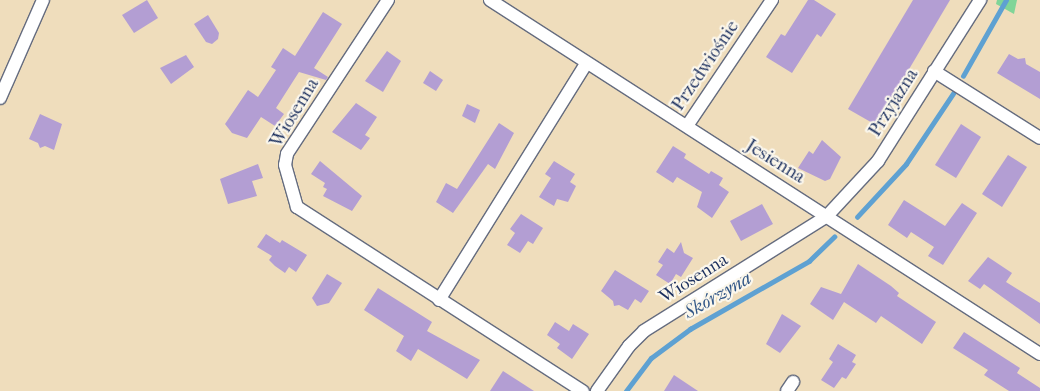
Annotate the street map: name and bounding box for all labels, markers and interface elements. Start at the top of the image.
street label: Przedwiośnie [668,17,744,115]
street label: Przyjazna [865,65,923,141]
street label: Wiosenna [266,75,324,151]
street label: Jesienna [742,136,808,188]
street label: Wiosenna [656,250,732,308]
water label: Skórzyna [680,268,756,324]

